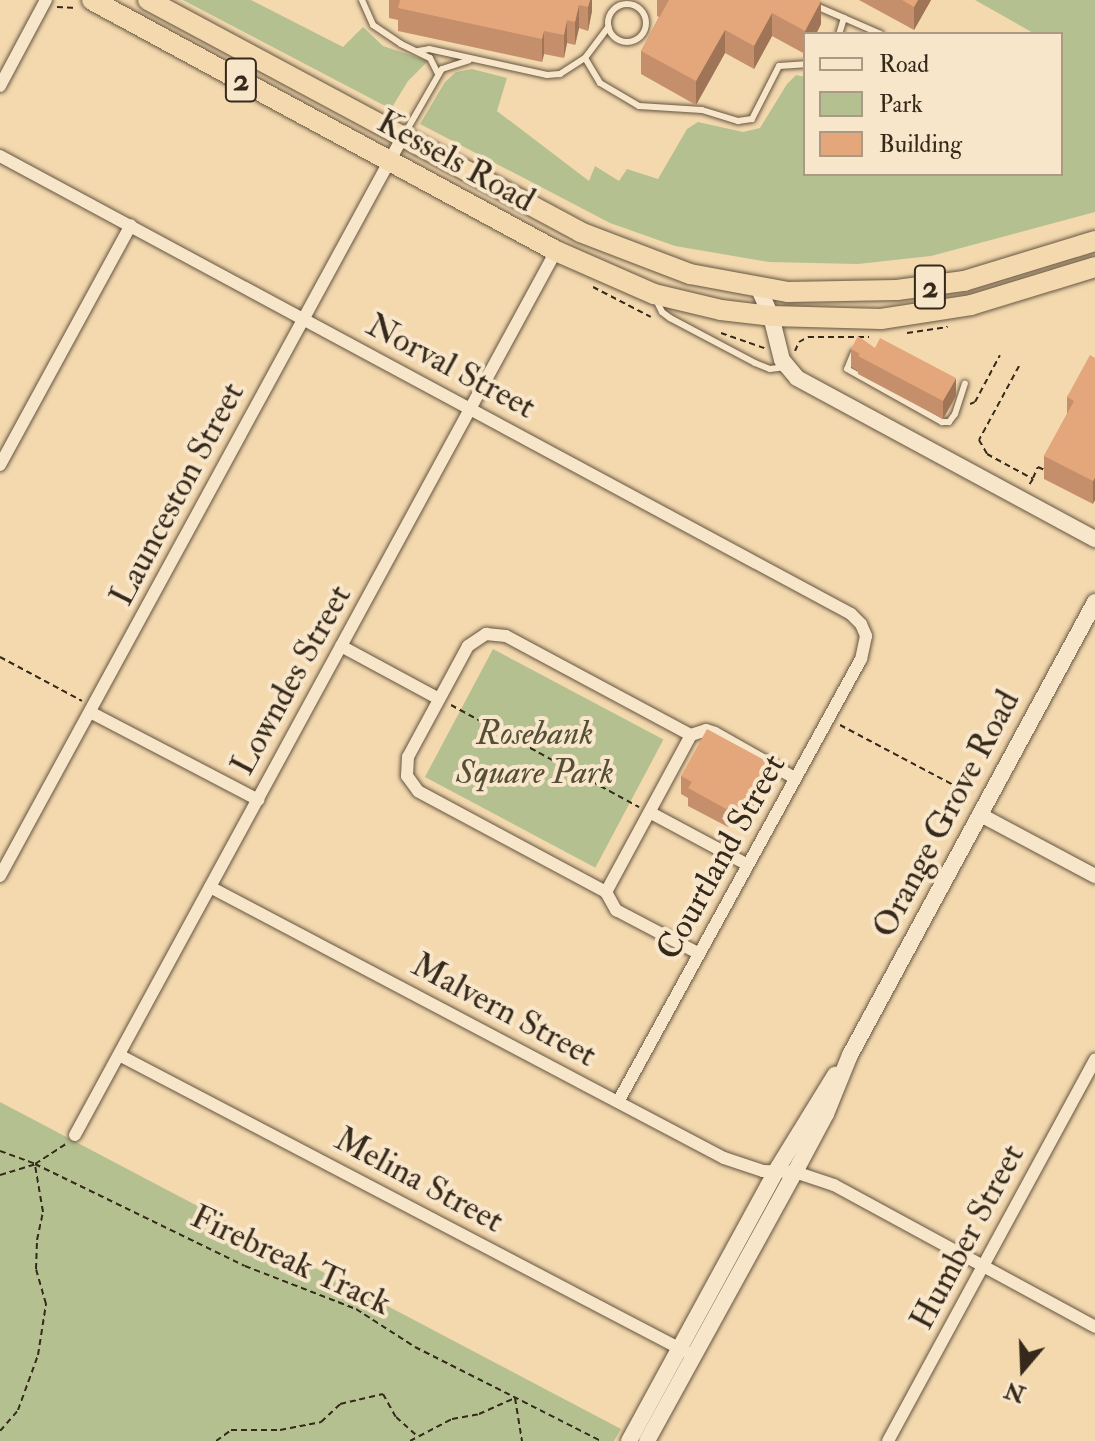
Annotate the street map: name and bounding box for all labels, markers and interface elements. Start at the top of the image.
legend [803,32,1063,176]
text: Road [879,49,929,80]
road number: 2 [223,52,259,108]
text: Park [879,89,923,120]
street label: Kessels Road [370,101,542,221]
text: Building [879,129,962,160]
road number: 2 [912,259,948,315]
street label: Norval Street [360,304,542,428]
street label: Launceston Street [101,375,253,613]
street label: Lowndes Street [222,578,360,782]
street label: Orange Grove Road [864,683,1028,945]
park label: Rosebank Square Park [456,713,614,792]
street label: Courtland Street [648,747,794,967]
street label: Malvern Street [405,944,603,1076]
street label: Melina Street [328,1119,510,1241]
street label: Humber Street [901,1137,1033,1337]
street label: Firebreak Track [185,1196,397,1324]
north arrow [983,1329,1063,1409]
text: N [1001,1375,1029,1408]

